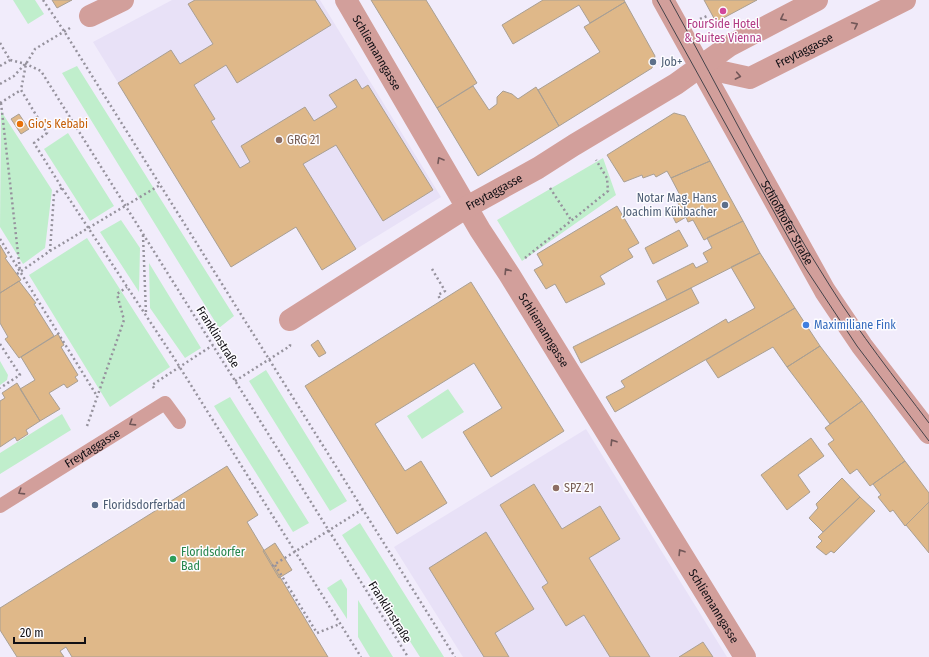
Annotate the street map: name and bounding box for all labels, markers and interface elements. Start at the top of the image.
marker: FourSide Hotel & Suites Vienna [718,6,728,16]
street label: Schliemanngasse [349,13,404,93]
one-way arrow [780,13,787,21]
place label: FourSide Hotel & Suites Vienna [684,17,762,45]
one-way arrow [851,22,858,30]
street label: Freytaggasse [773,30,835,71]
place label: Job+ [661,55,682,69]
marker: Job+ [648,57,658,67]
one-way arrow [735,71,741,79]
place label: Gio's Kebabi [28,117,88,131]
marker: Gio's Kebabi [15,119,25,129]
place label: GRG 21 [287,133,320,147]
marker: GRG 21 [274,135,284,145]
one-way arrow [438,157,445,164]
street label: Freytaggasse [463,171,525,213]
street label: Schloßhofer Straße [758,178,816,268]
place label: Notar Mag. Hans Joachim Kühbacher [623,191,718,219]
marker: Notar Mag. Hans Joachim Kühbacher [720,200,730,210]
one-way arrow [505,269,512,276]
street label: Schliemanngasse [516,291,572,370]
street label: Franklinstraße [193,304,243,370]
place label: Maximiliane Fink [814,318,896,332]
marker: Maximiliane Fink [801,320,811,330]
one-way arrow [129,419,136,426]
street label: Freytaggasse [62,426,123,471]
one-way arrow [610,439,617,446]
place label: SPZ 21 [564,481,594,495]
marker: SPZ 21 [551,483,561,493]
one-way arrow [19,488,26,495]
place label: Floridsdorferbad [103,498,186,512]
marker: Floridsdorferbad [90,500,100,510]
place label: Floridsdorfer Bad [181,545,246,573]
one-way arrow [678,549,685,556]
marker: Floridsdorfer Bad [168,554,178,564]
street label: Schliemanngasse [685,566,742,646]
street label: Franklinstraße [365,579,415,645]
scale bar [14,619,85,645]
text: 20 m [20,626,44,640]

